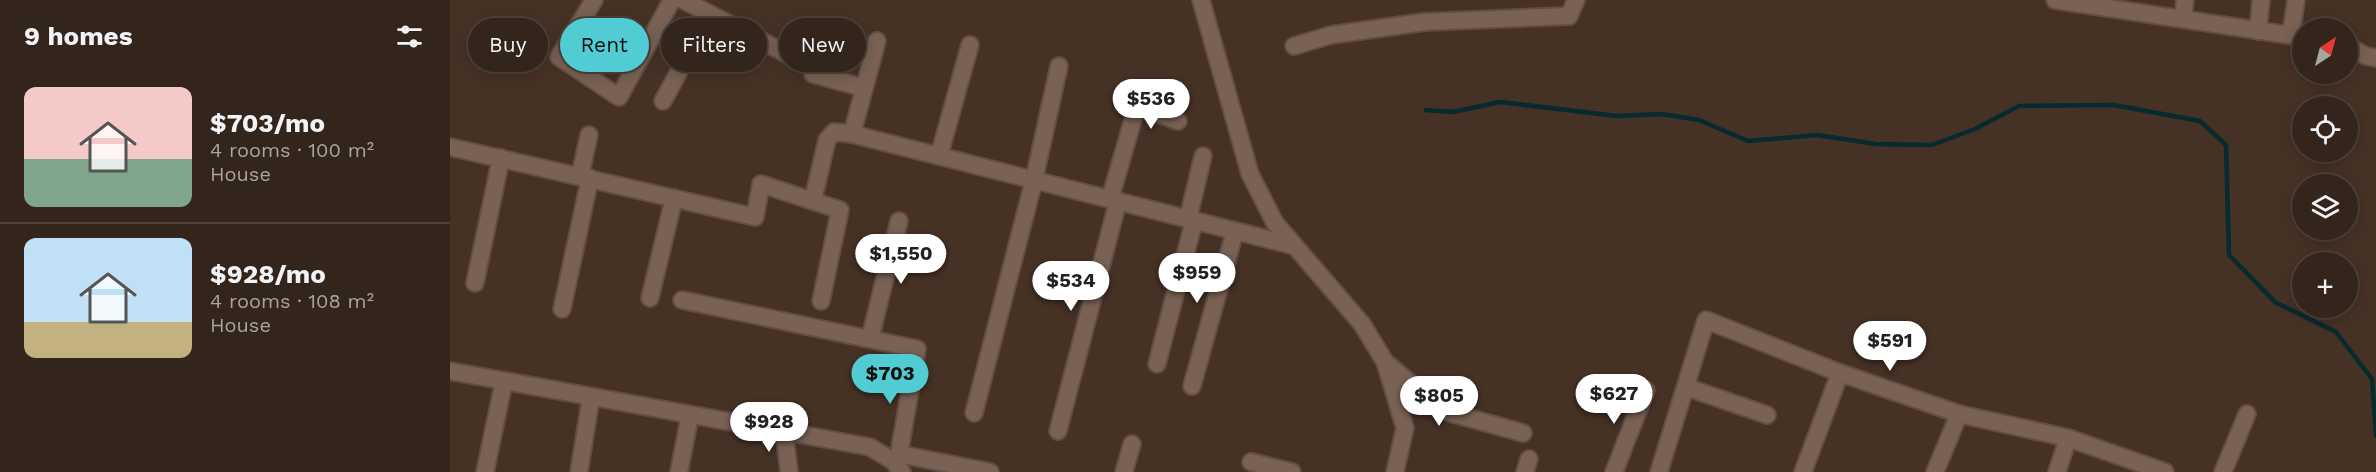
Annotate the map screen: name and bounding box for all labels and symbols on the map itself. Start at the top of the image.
north arrow [2292,18,2358,84]
pin: $536 [1115,79,1187,130]
pin: $1,550 [852,234,950,285]
pin: $959 [1161,253,1233,304]
pin: $534 [1035,261,1107,312]
pin: $591 [1854,321,1926,372]
pin: $703 [854,354,926,405]
pin: $627 [1578,374,1650,425]
pin: $805 [1403,376,1475,427]
pin: $928 [733,402,805,453]

